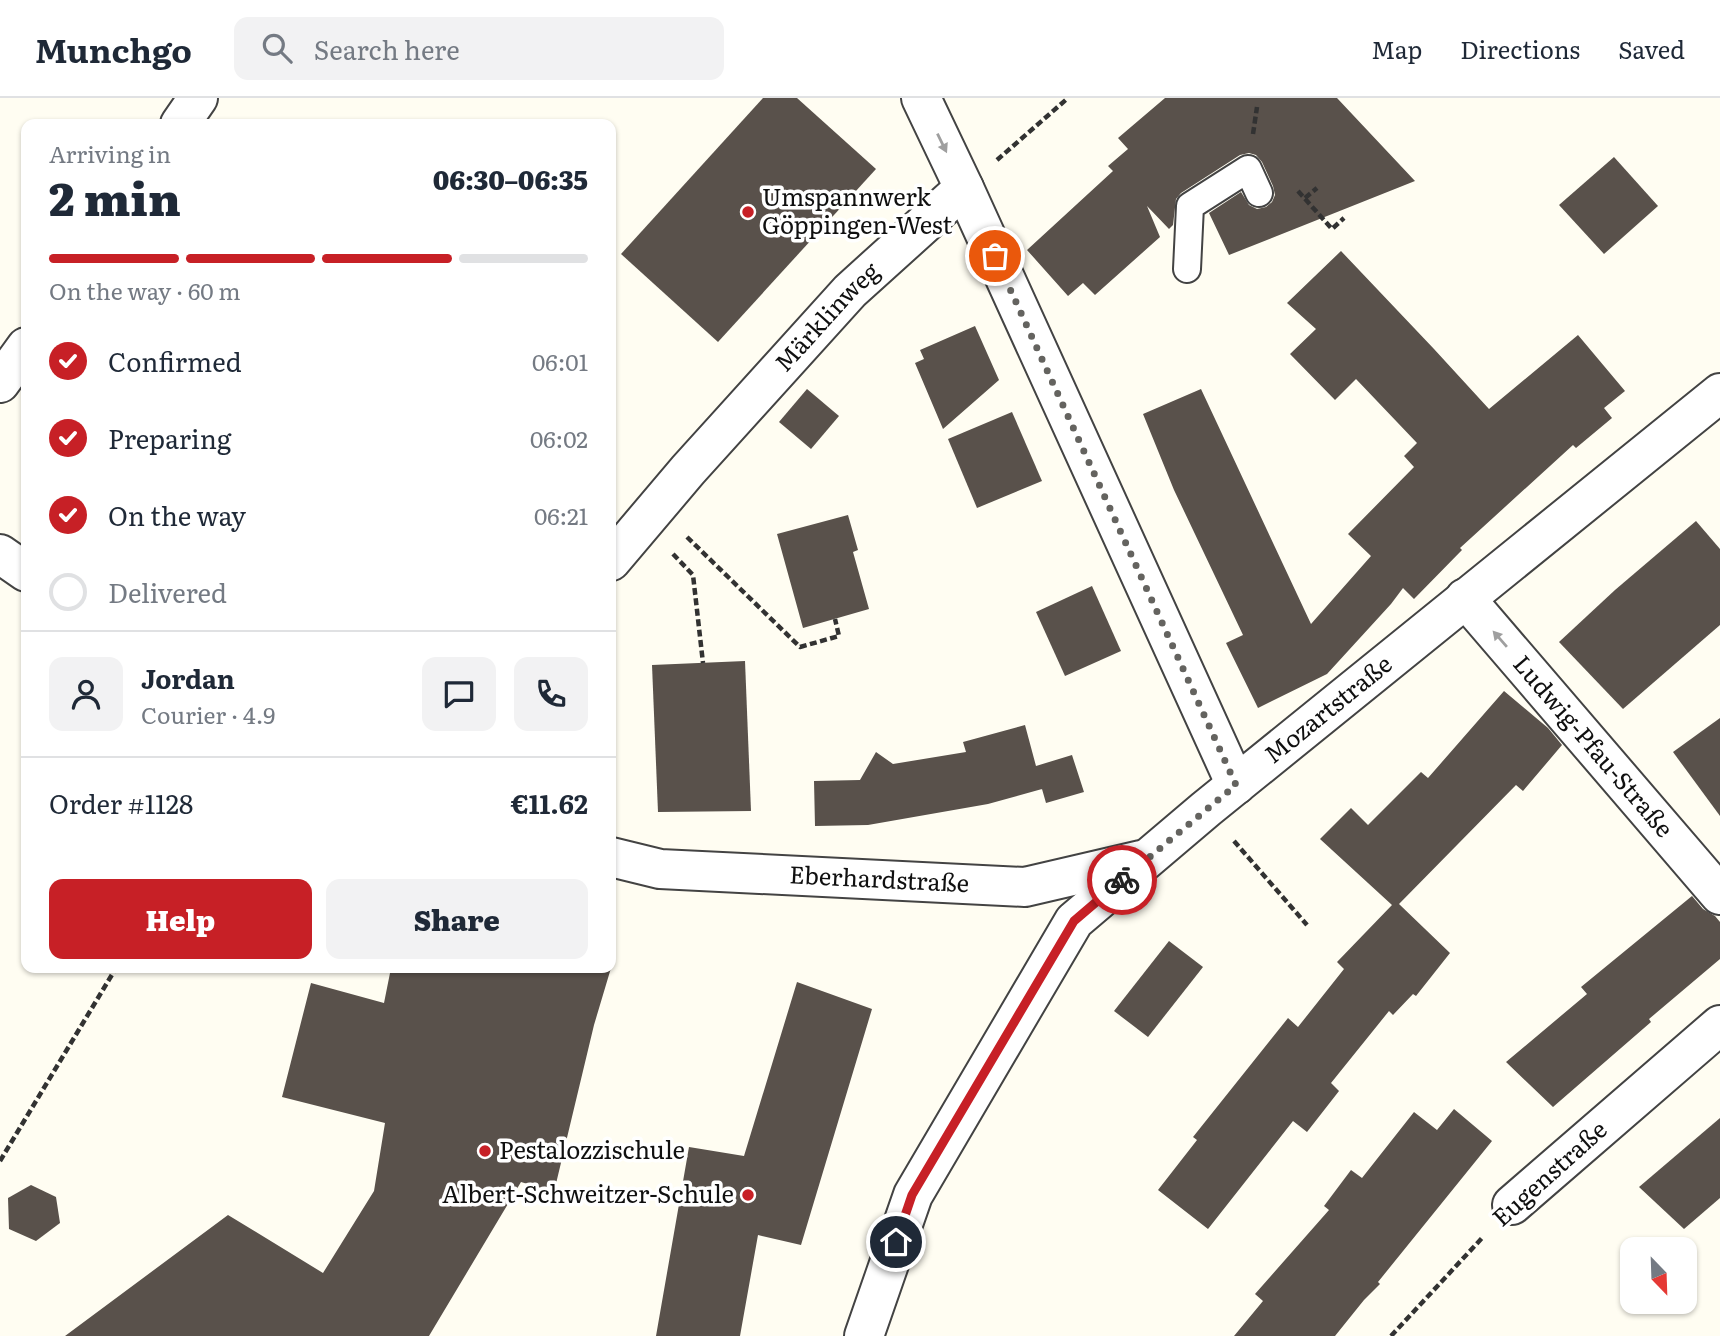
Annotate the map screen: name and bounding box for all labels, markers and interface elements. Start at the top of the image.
search box [234,17,724,80]
text: Munchgo [35,24,192,73]
icon: search [258,29,296,67]
text: Search here [314,29,460,68]
text: Map [1371,31,1422,66]
text: Directions [1460,31,1580,66]
text: Saved [1618,31,1685,66]
one-way arrow [937,133,948,153]
text: Arriving in [49,136,171,170]
text: 06:30–06:35 [433,159,588,198]
text: 2 min [49,162,181,230]
place label: Umspannwerk Göppingen-West [762,178,952,241]
marker: Umspannwerk Göppingen-West [740,204,756,220]
pin [965,226,1025,286]
icon: bag [976,237,1014,275]
street label: Märklinweg [765,252,886,378]
text: On the way · 60 m [49,273,241,307]
text: Confirmed [108,341,242,380]
icon: check [49,342,87,380]
text: 06:01 [532,344,588,378]
text: Preparing [108,418,231,457]
icon: check [49,419,87,457]
text: 06:02 [530,421,588,455]
text: On the way [108,495,246,534]
icon: check [49,496,87,534]
text: 06:21 [534,498,588,532]
text: Delivered [108,572,227,611]
one-way arrow [1493,630,1508,647]
street label: Mozartstraße [1256,645,1398,770]
street label: Ludwig-Pfau-Straße [1506,646,1683,844]
button: person [49,657,123,731]
button: chat [422,657,496,731]
button: phone [514,657,588,731]
text: Jordan [141,658,235,697]
text: Courier · 4.9 [141,697,275,731]
text: Order #1128 [49,783,193,822]
text: €11.62 [511,783,588,822]
courier [1087,845,1157,915]
street label: Eberhardstraße [789,855,970,899]
icon: bike [1103,861,1141,899]
button: Help [49,879,312,959]
button: Share [326,879,588,959]
street label: Eugenstraße [1483,1111,1613,1233]
place label: Pestalozzischule [499,1131,685,1166]
marker: Pestalozzischule [477,1143,493,1159]
place label: Albert-Schweitzer-Schule [442,1175,734,1210]
marker: Albert-Schweitzer-Schule [740,1187,756,1203]
pin [866,1212,926,1272]
icon: home [877,1223,915,1261]
north arrow [1620,1237,1698,1314]
map controls [1620,1237,1697,1314]

